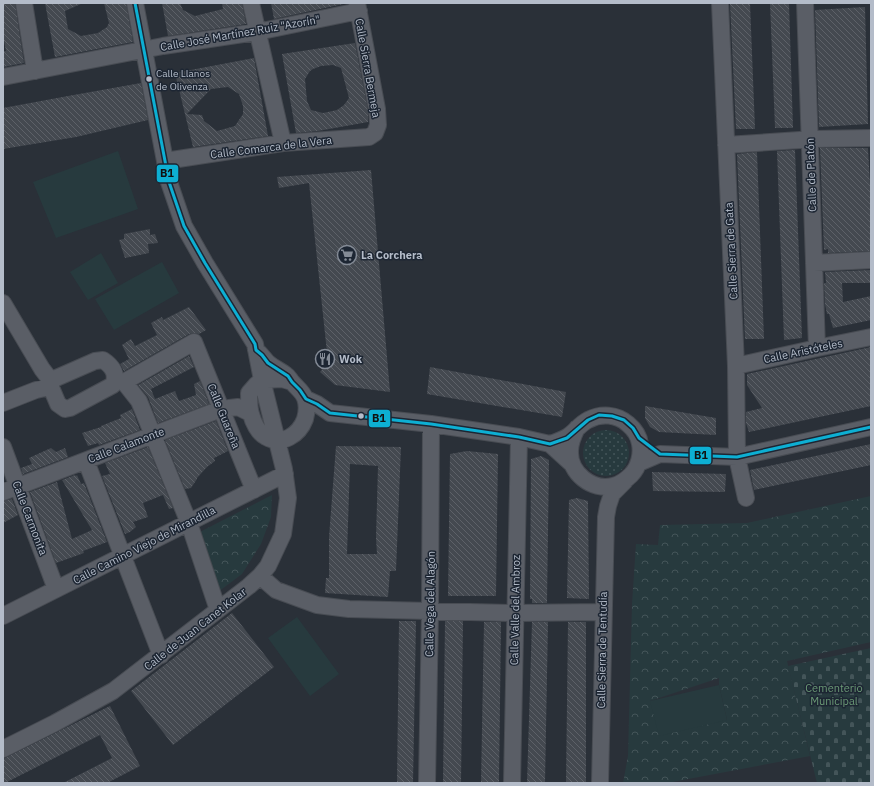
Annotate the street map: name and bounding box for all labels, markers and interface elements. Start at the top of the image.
street label: Calle José Martínez Ruiz "Azorín" [159,12,321,54]
street label: Calle Sierra Bermeja [352,17,384,119]
place label: Calle Llanos de Olivenza [156,67,210,93]
marker: Calle Llanos de Olivenza [144,74,154,84]
street label: Calle Comarca de la Vera [209,133,333,161]
street label: Calle de Platón [803,138,819,212]
line badge: B1 [156,164,179,183]
text: B1 [160,166,174,180]
street label: Calle Sierra de Gata [721,202,741,300]
supermarket icon: La Corchera [336,244,358,266]
place label: La Corchera [361,248,422,262]
street label: Calle Aristóteles [762,336,844,366]
restaurant icon: Wok [314,348,336,370]
place label: Wok [339,352,363,366]
street label: Calle Guareña [205,381,243,451]
line badge: B1 [368,409,391,428]
unlabelled marker [356,411,366,421]
text: B1 [372,411,386,425]
street label: Calle Calamonte [86,424,166,466]
line badge: B1 [689,446,712,465]
text: B1 [694,448,708,462]
street label: Calle Carmonita [9,479,51,557]
street label: Calle Camino Viejo de Mirandilla [70,503,218,587]
street label: Calle Vega del Alagón [422,551,438,657]
street label: Calle Valle del Ambroz [507,555,523,665]
street label: Calle de Juan Canet Kolar [141,585,249,673]
street label: Calle Sierra de Tentudía [594,591,610,709]
park label: Cementerio Municipal [805,681,863,708]

